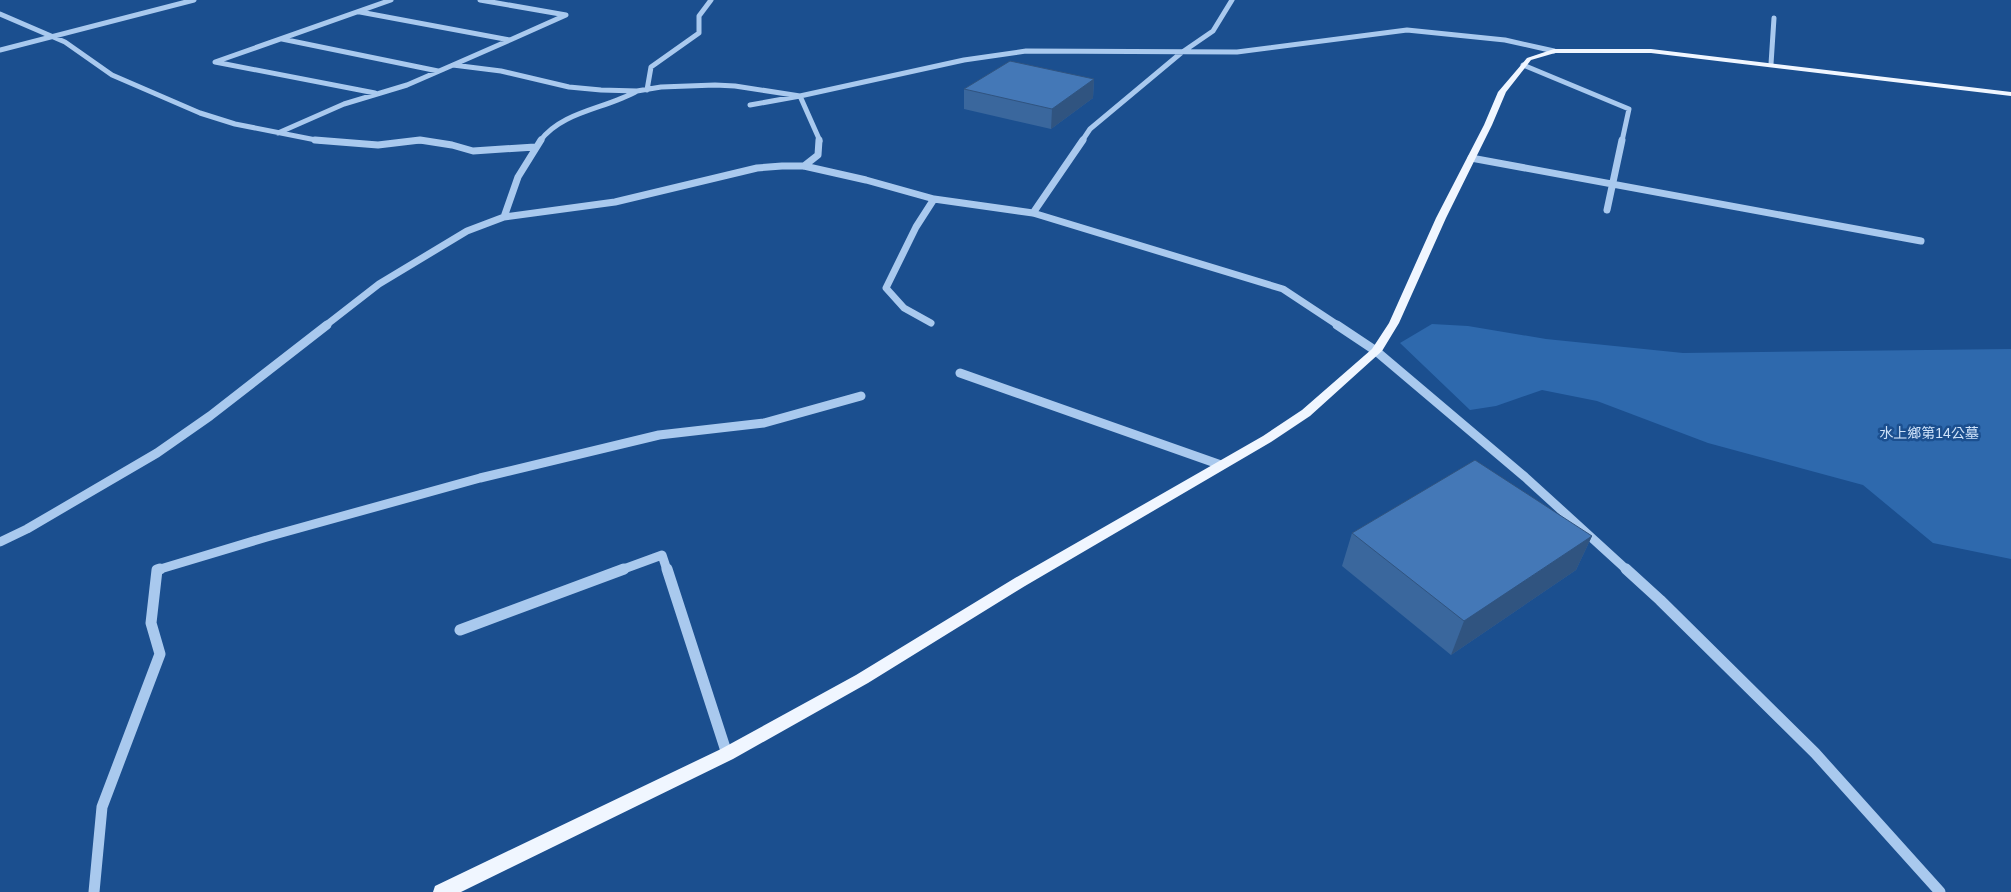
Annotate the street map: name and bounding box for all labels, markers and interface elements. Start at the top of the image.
park label: 水上鄉第14公墓 [1879,425,1979,441]

